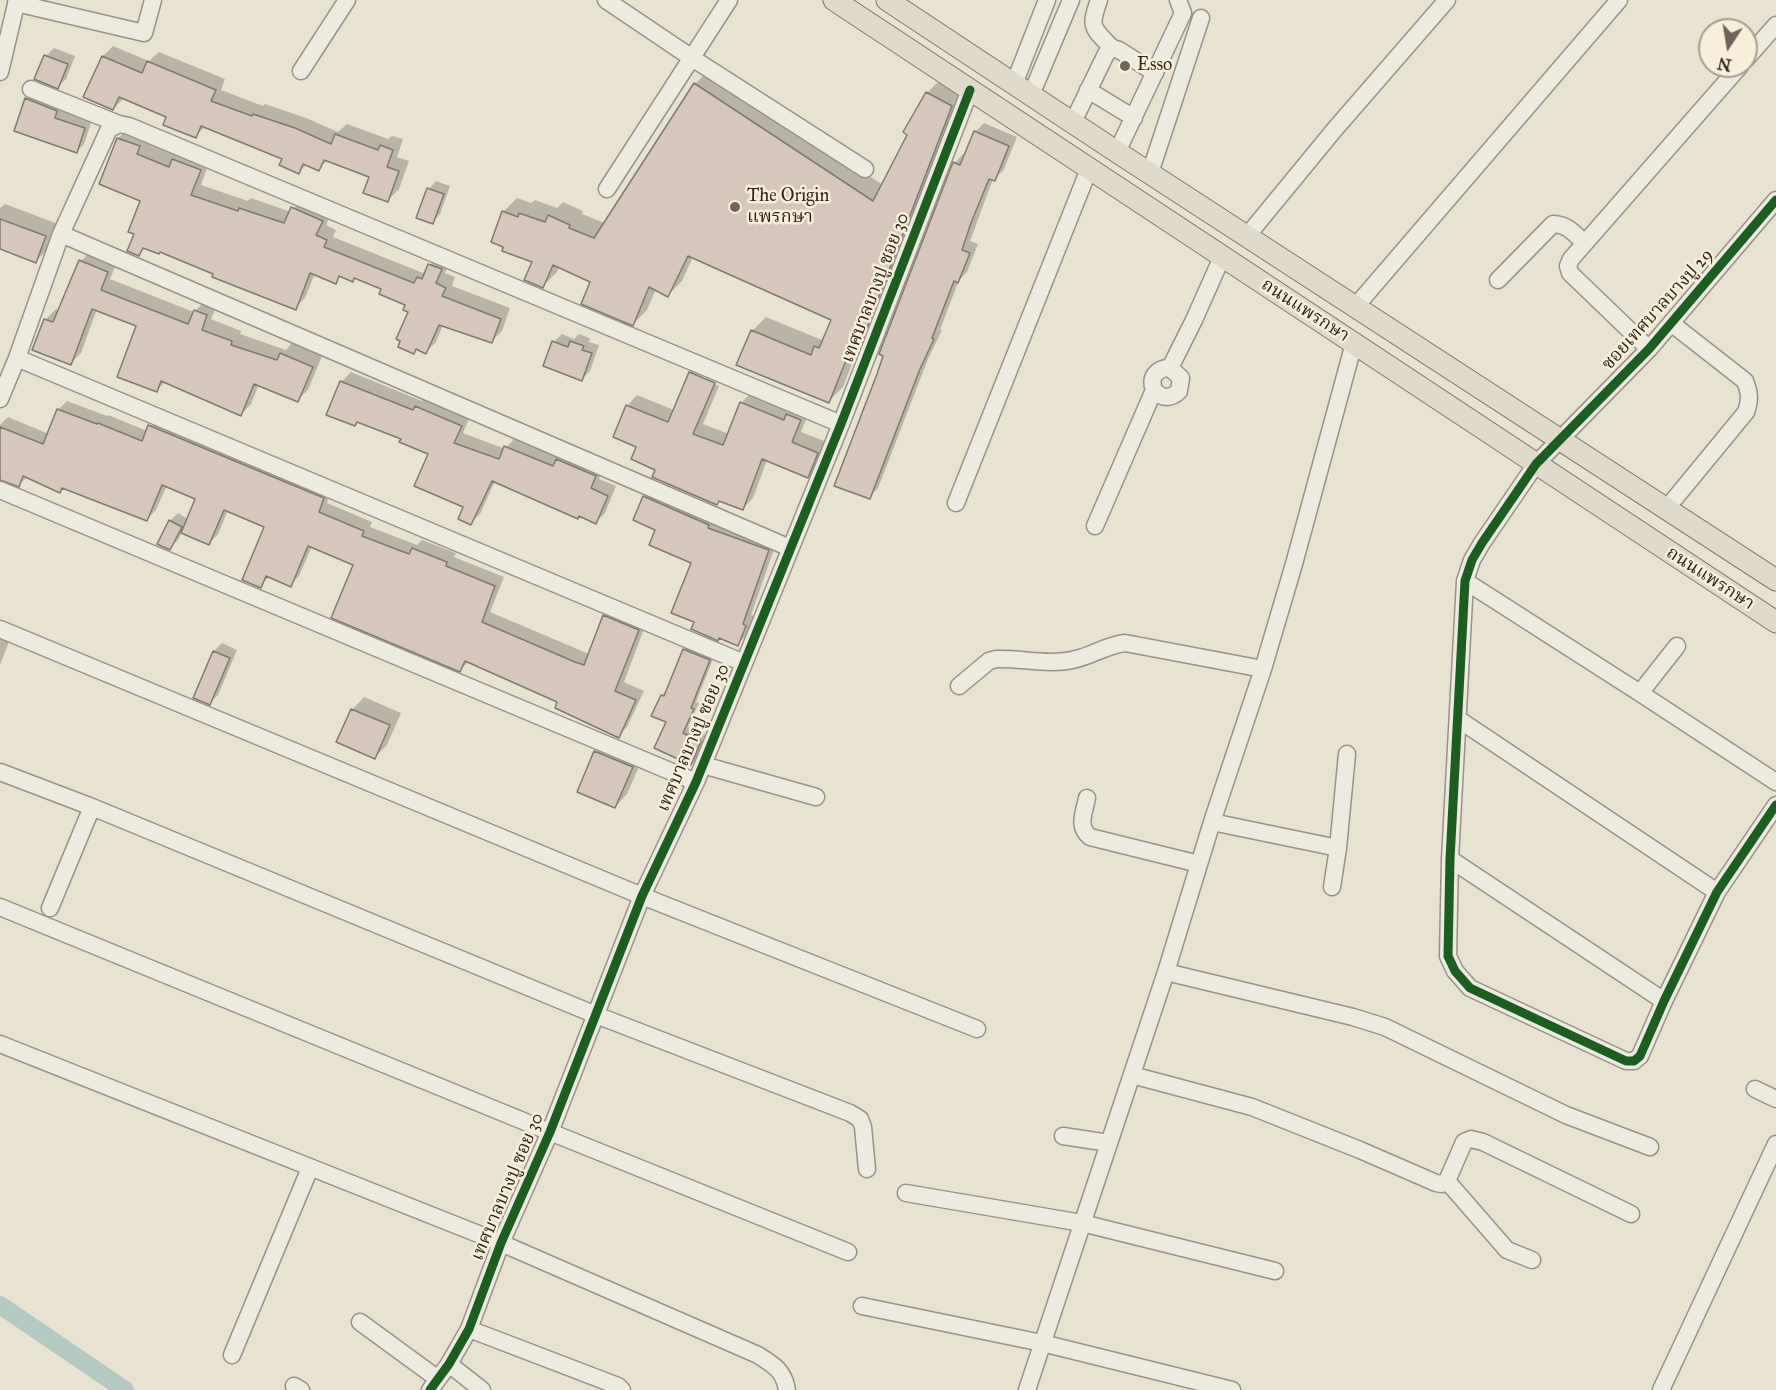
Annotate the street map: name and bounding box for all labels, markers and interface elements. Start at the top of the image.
north arrow [1698,18,1758,78]
text: N [1716,53,1733,75]
place label: Esso [1137,55,1172,77]
marker: Esso [1118,59,1132,73]
place label: The Origin แพรกษา [747,186,829,228]
marker: The Origin แพรกษา [728,200,742,214]
street label: เทศบาลบางปู ซอย 30 [838,210,914,366]
street label: ซอยเทศบาลบางปู 29 [1598,245,1718,375]
street label: ถนนแพรกษา [1257,275,1353,347]
street label: ถนนแพรกษา [1662,543,1758,615]
street label: เทศบาลบางปู ซอย 30 [653,661,735,815]
street label: เทศบาลบางปู ซอย 30 [467,1110,549,1264]

